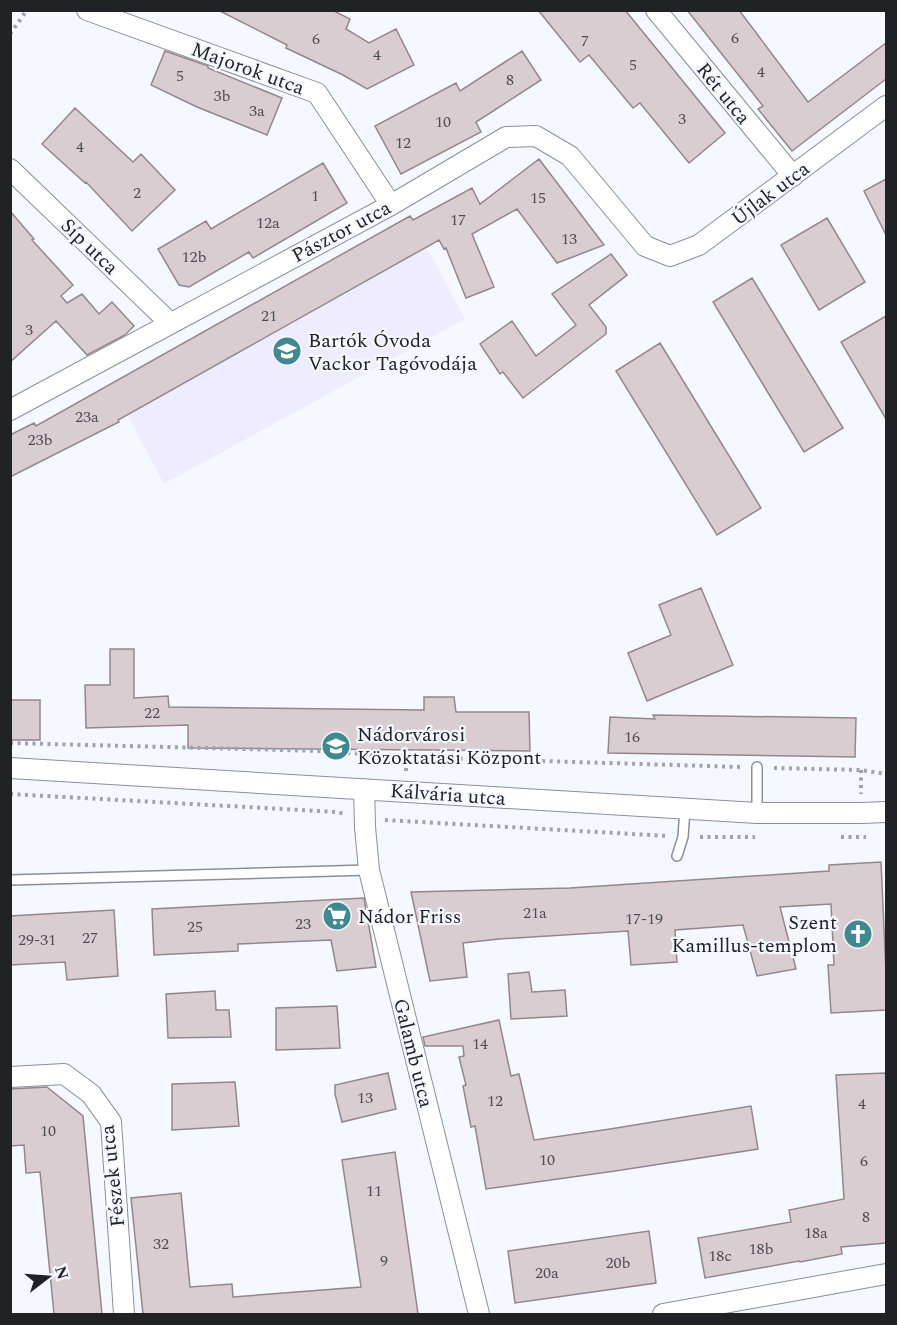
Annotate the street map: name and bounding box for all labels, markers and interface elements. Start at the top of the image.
house number: 6 [731,26,739,50]
house number: 6 [312,27,320,51]
house number: 7 [581,29,589,53]
street label: Majorok utca [187,35,309,103]
house number: 4 [373,43,381,67]
house number: 5 [629,53,637,77]
street label: Rét utca [689,56,758,131]
house number: 4 [757,60,765,84]
house number: 5 [176,64,184,88]
house number: 8 [506,68,514,92]
house number: 3b [214,84,231,108]
house number: 3a [249,99,265,123]
house number: 3 [678,107,686,131]
house number: 10 [435,110,451,134]
house number: 12 [395,131,411,155]
house number: 4 [76,135,84,159]
street label: Újlak utca [725,154,816,233]
house number: 2 [133,181,141,205]
house number: 1 [311,184,319,208]
house number: 15 [530,186,546,210]
street label: Pásztor utca [286,193,397,271]
house number: 17 [450,208,466,232]
street label: Síp utca [53,211,125,282]
house number: 12a [256,211,280,235]
house number: 13 [561,227,577,251]
house number: 12b [182,245,207,269]
house number: 21 [261,304,277,328]
house number: 3 [25,318,33,342]
place label: Bartók Óvoda Vackor Tagóvodája [308,326,477,379]
school or university icon: Bartók Óvoda Vackor Tagóvodája [271,335,303,367]
house number: 23a [75,405,99,429]
house number: 23b [28,428,53,452]
house number: 22 [144,701,160,725]
place label: Nádorvárosi Közoktatási Központ [357,720,541,773]
house number: 16 [624,725,640,749]
school or university icon: Nádorvárosi Közoktatási Központ [320,730,352,762]
street label: Kálvária utca [389,776,507,814]
supermarket icon: Nádor Friss [321,900,353,932]
house number: 21a [523,901,547,925]
place label: Nádor Friss [358,902,461,932]
house number: 17-19 [625,907,663,931]
place label: Szent Kamillus-templom [672,908,837,961]
house number: 23 [295,912,311,936]
house number: 25 [187,915,203,939]
church icon: Szent Kamillus-templom [842,918,874,950]
house number: 27 [82,926,98,950]
house number: 29-31 [18,928,56,952]
street label: Galamb utca [385,995,441,1111]
house number: 14 [472,1032,488,1056]
house number: 13 [357,1086,373,1110]
house number: 12 [487,1089,503,1113]
house number: 4 [858,1092,866,1116]
house number: 10 [40,1119,56,1143]
street label: Fészek utca [93,1123,133,1229]
house number: 10 [539,1148,555,1172]
house number: 6 [860,1149,868,1173]
house number: 11 [366,1179,382,1203]
house number: 8 [862,1205,870,1229]
house number: 18a [804,1221,828,1245]
house number: 32 [153,1232,169,1256]
house number: 18b [749,1237,774,1261]
house number: 18c [708,1244,732,1268]
north arrow [18,1247,78,1307]
house number: 9 [380,1249,388,1273]
house number: 20b [606,1251,631,1275]
house number: 20a [535,1261,559,1285]
text: N [48,1263,75,1283]

